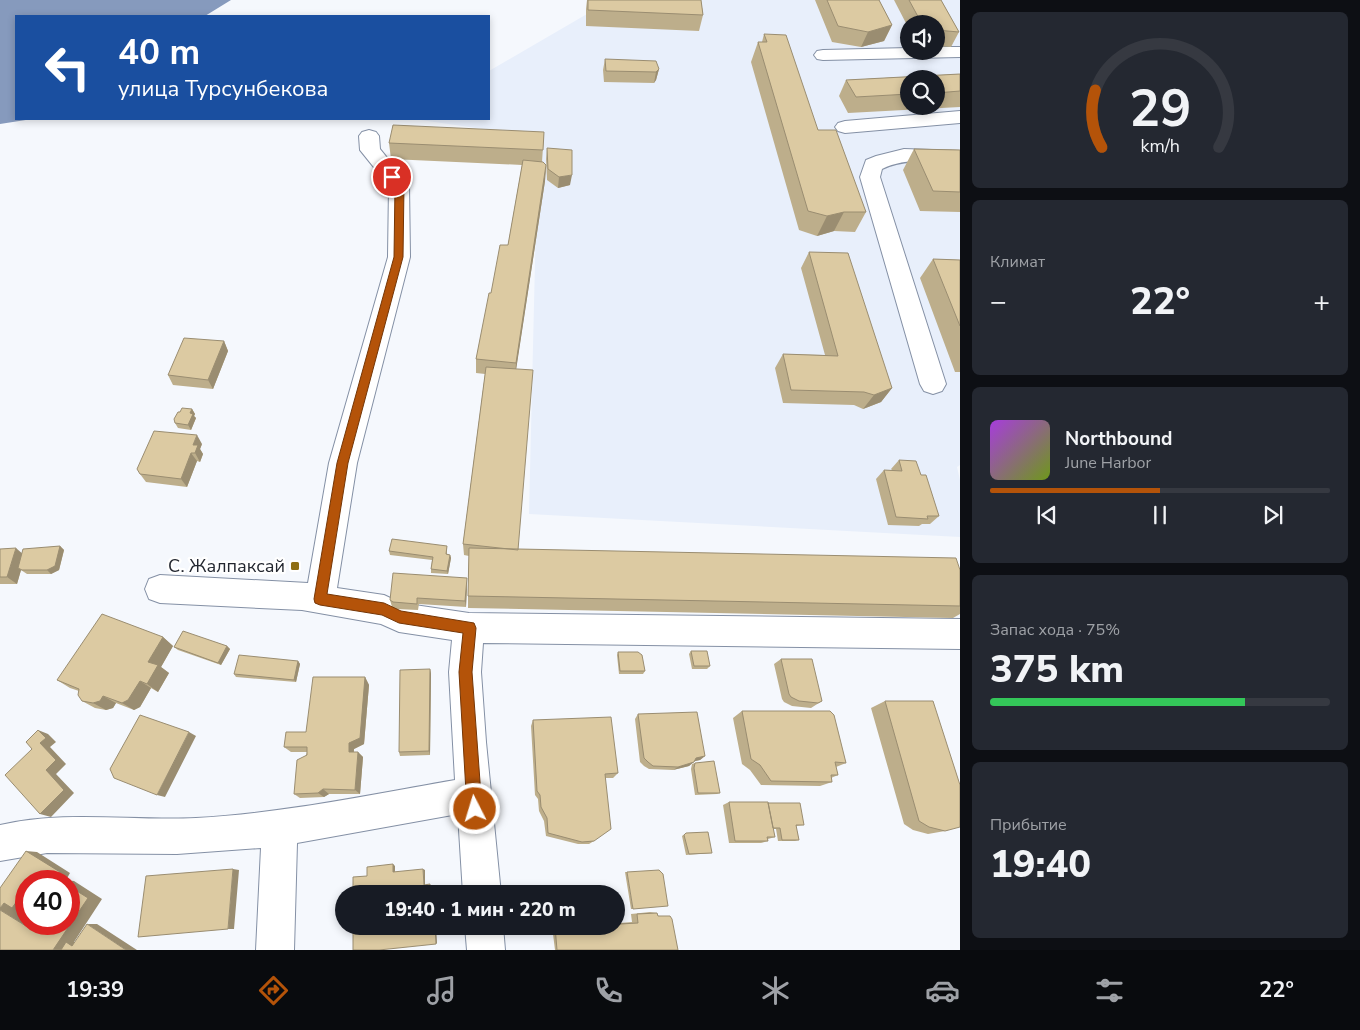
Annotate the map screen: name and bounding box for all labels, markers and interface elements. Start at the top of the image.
map controls [900,15,945,115]
button: sound [900,15,945,60]
text: 40 m [118,29,200,76]
icon: left [35,35,100,100]
button: search [900,70,945,115]
text: 29 [1129,73,1191,144]
text: улица Турсунбекова [118,74,328,104]
text: km/h [1140,134,1180,158]
pin [371,156,413,198]
icon: arrive [378,163,406,191]
text: Климат [990,251,1045,273]
text: 22° [1130,276,1190,327]
text: − [990,283,1007,321]
text: + [1313,283,1330,321]
text: Northbound [1065,426,1172,452]
text: June Harbor [1065,452,1151,474]
icon: previous [1033,501,1061,529]
icon: pause [1146,501,1174,529]
icon: next [1259,501,1287,529]
place label: С. Жалпаксай [168,554,285,578]
marker: С. Жалпаксай [289,560,301,572]
text: Запас хода · 75% [990,619,1120,641]
text: 375 km [990,644,1124,695]
position arrow [448,782,500,834]
text: Прибытие [990,814,1067,836]
text: 19:40 [990,839,1091,890]
speed limit sign: 40 [15,870,80,935]
text: 19:40 · 1 мин · 220 m [384,897,576,923]
icon: directions [256,973,291,1008]
icon: music [424,973,459,1008]
icon: phone [591,973,626,1008]
icon: climate [758,973,793,1008]
icon: car [925,973,960,1008]
icon: filters [1092,973,1127,1008]
text: 19:39 [66,975,124,1005]
text: 22° [1259,975,1294,1005]

